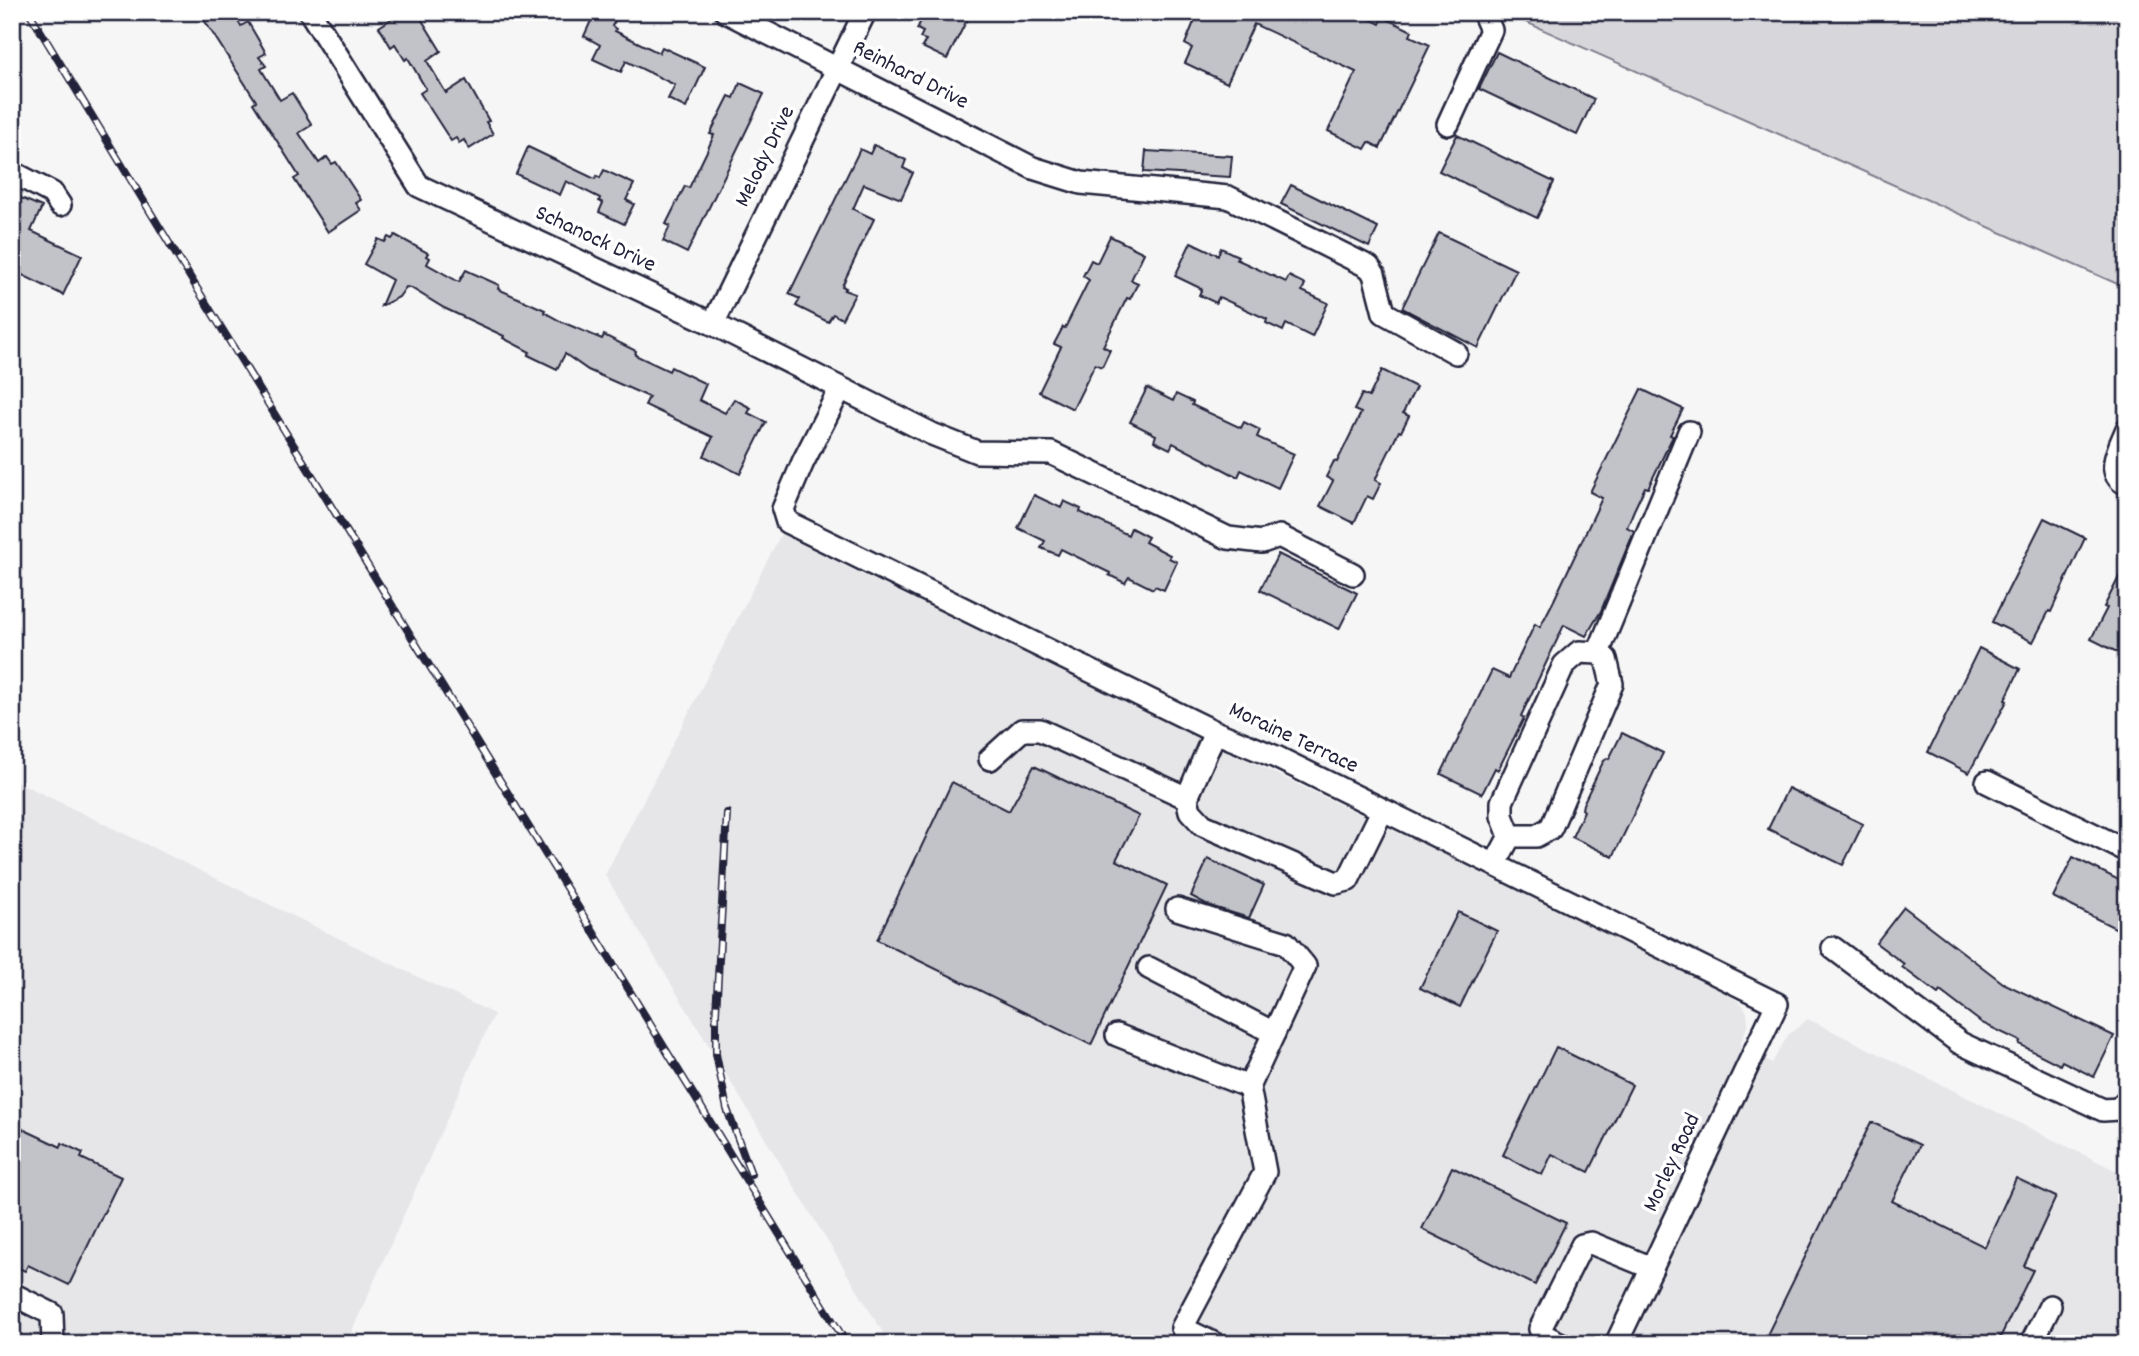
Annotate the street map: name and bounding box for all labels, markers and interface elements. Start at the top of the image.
street label: Reinhard Drive [846,33,974,119]
street label: Melody Drive [727,101,805,213]
street label: Schanock Drive [529,198,661,282]
street label: Moraine Terrace [1223,695,1363,783]
street label: Morley Road [1636,1108,1710,1218]

